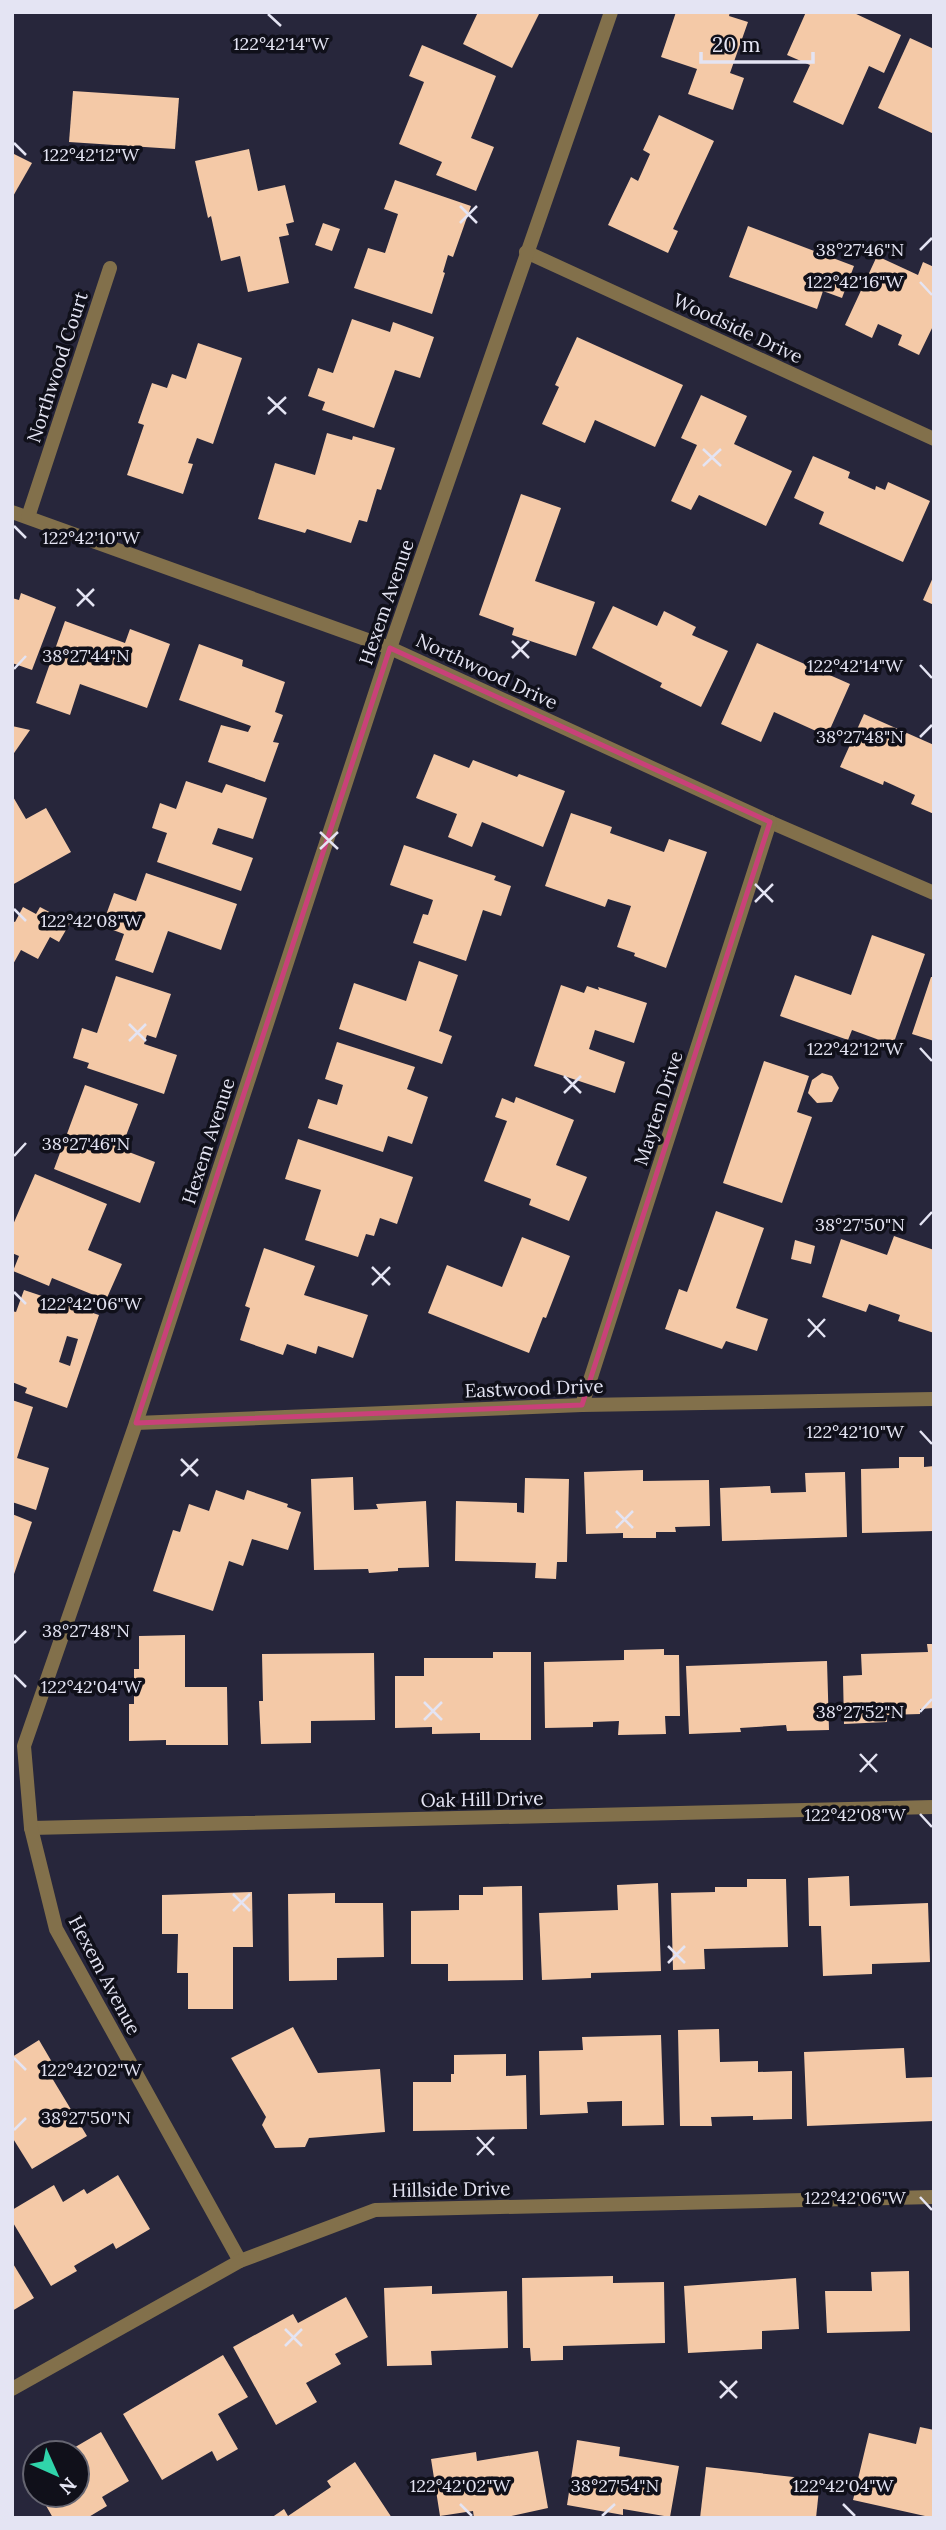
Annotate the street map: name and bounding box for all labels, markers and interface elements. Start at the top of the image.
scale bar [701,21,813,65]
text: 20 m [712,31,761,58]
text: 122°42'14"W [233,32,330,55]
text: 122°42'12"W [43,143,140,166]
text: 38°27'46"N [816,238,904,261]
text: 122°42'16"W [807,270,905,293]
street label: Northwood Court [21,288,93,446]
street label: Woodside Drive [669,288,807,368]
text: 122°42'10"W [42,526,141,549]
street label: Hexem Avenue [353,536,419,668]
street label: Northwood Drive [412,628,562,714]
text: 38°27'44"N [42,644,130,667]
text: 122°42'14"W [807,654,904,677]
text: 38°27'48"N [816,725,904,748]
text: 122°42'08"W [40,909,143,932]
text: 122°42'12"W [807,1037,904,1060]
street label: Mayten Drive [628,1048,688,1168]
street label: Hexem Avenue [176,1075,240,1207]
text: 38°27'46"N [42,1132,130,1155]
text: 38°27'50"N [815,1213,905,1236]
text: 122°42'06"W [40,1292,143,1315]
street label: Eastwood Drive [464,1374,604,1402]
text: 122°42'10"W [806,1420,905,1443]
text: 38°27'48"N [42,1619,130,1642]
text: 122°42'04"W [41,1675,142,1698]
text: 38°27'52"N [816,1700,904,1723]
street label: Oak Hill Drive [420,1786,544,1812]
text: 122°42'08"W [804,1803,907,1826]
street label: Hexem Avenue [64,1911,146,2039]
text: 122°42'02"W [41,2058,142,2081]
text: 38°27'50"N [41,2106,131,2129]
street label: Hillside Drive [391,2176,511,2202]
text: 122°42'06"W [804,2186,907,2209]
north arrow [21,2439,91,2509]
text: N [54,2472,82,2500]
text: 122°42'02"W [410,2474,511,2497]
text: 38°27'54"N [571,2474,659,2497]
text: 122°42'04"W [793,2474,894,2497]

